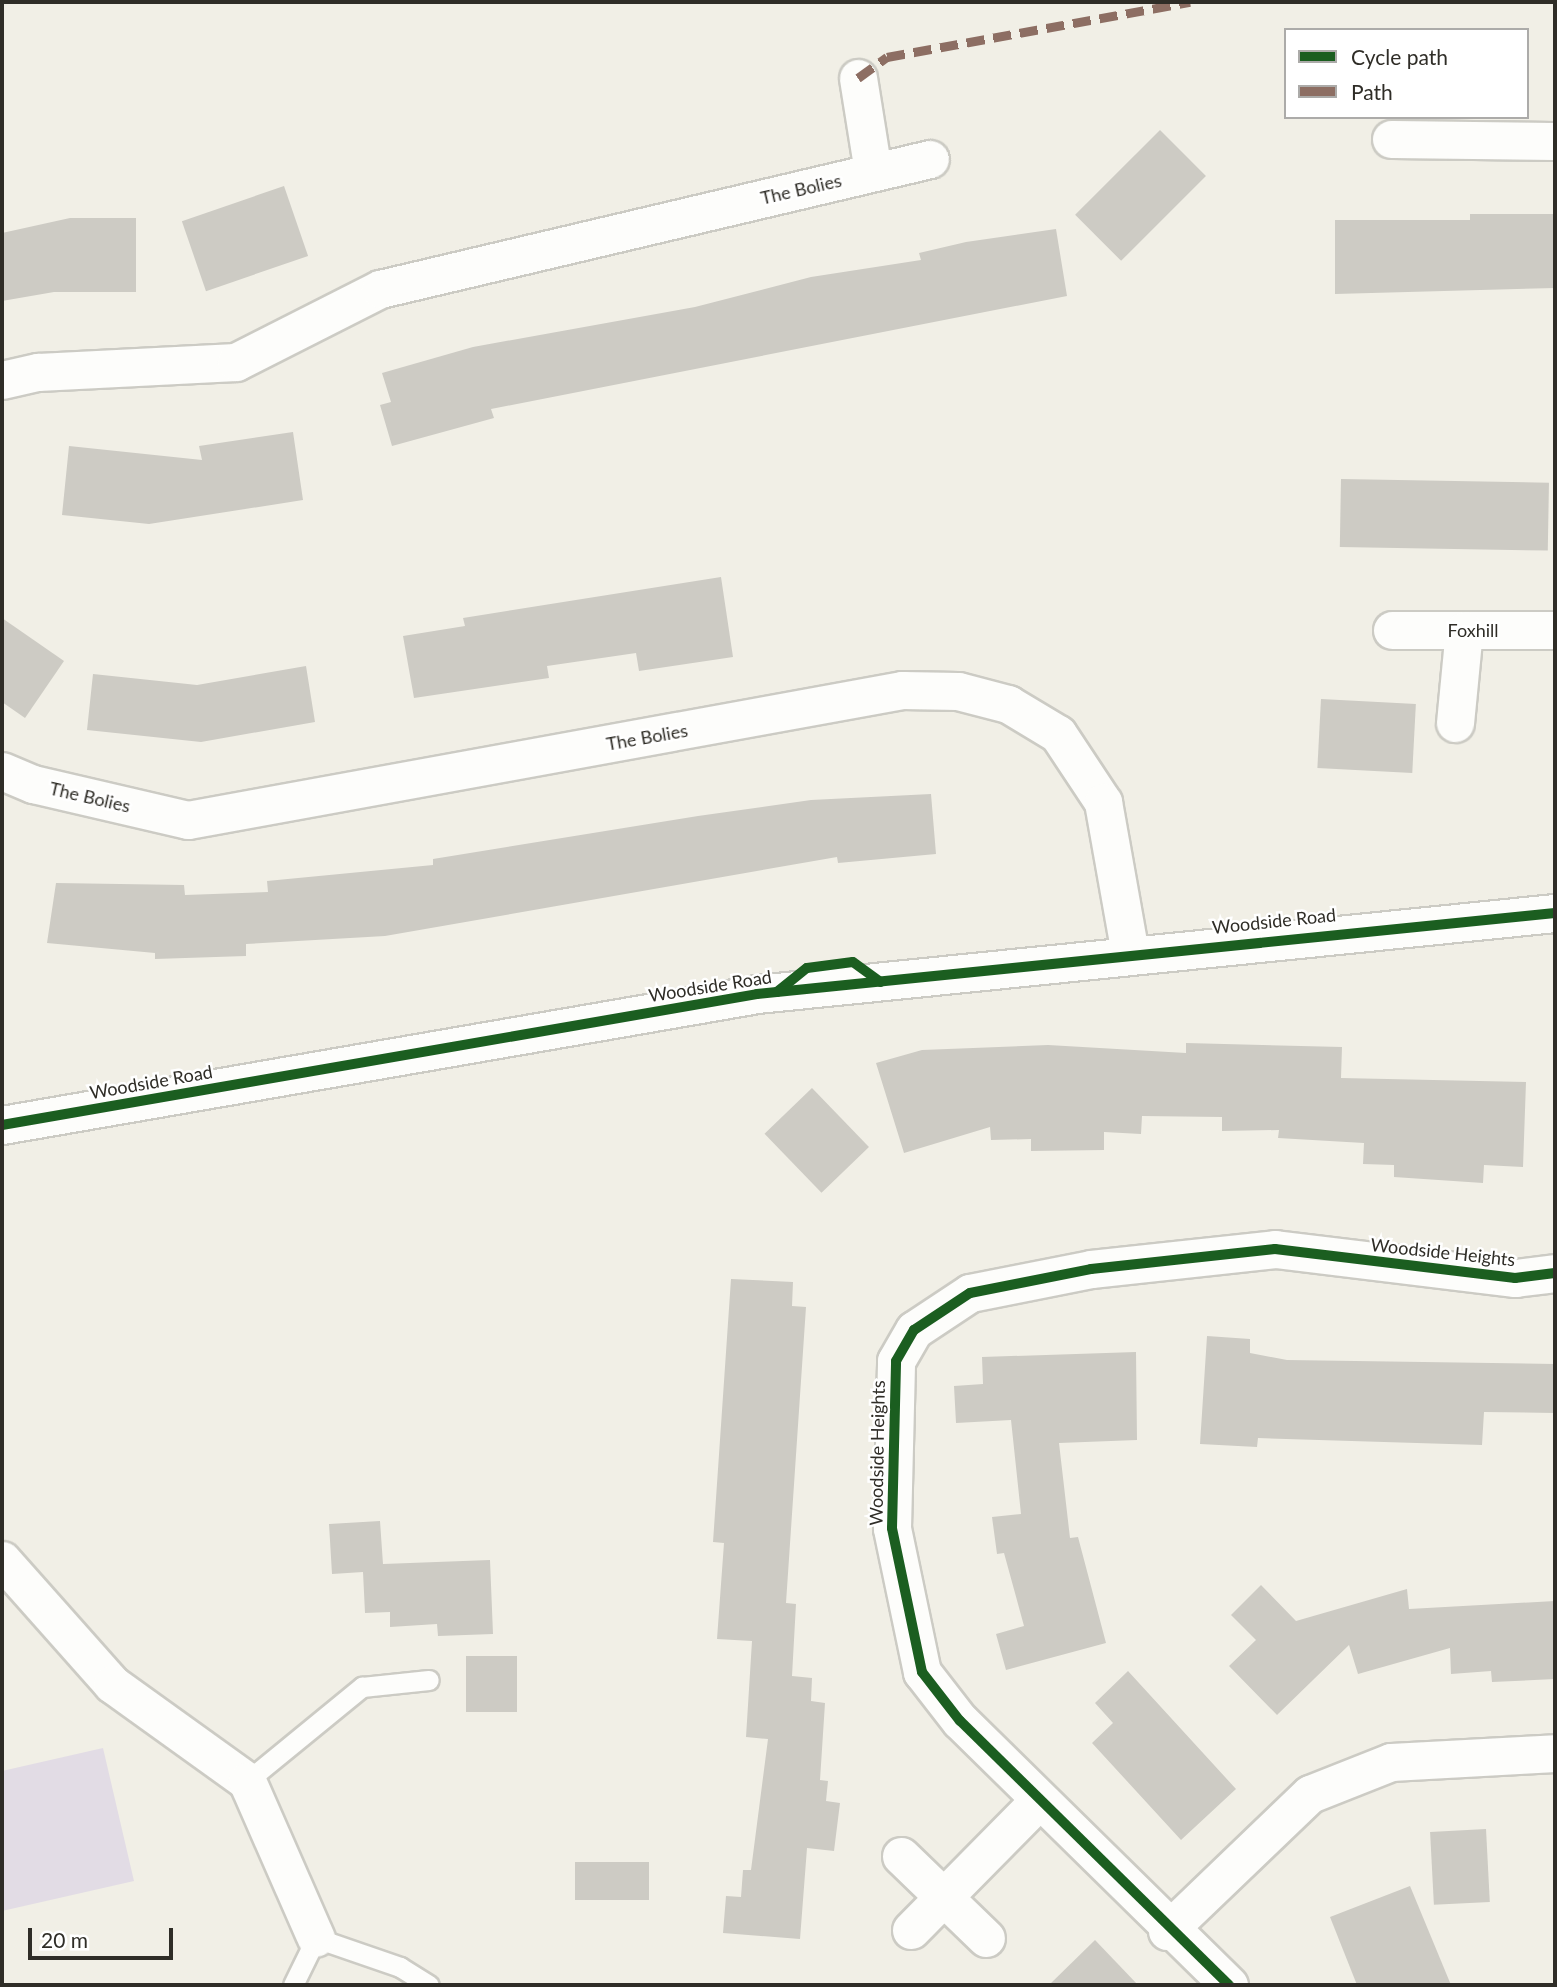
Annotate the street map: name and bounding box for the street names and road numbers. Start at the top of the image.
street label: The Bolies [759,169,843,209]
street label: Foxhill [1447,619,1499,641]
street label: The Bolies [605,719,689,755]
street label: The Bolies [48,777,132,817]
street label: Woodside Road [1211,904,1337,938]
street label: Woodside Road [647,966,773,1006]
street label: Woodside Road [88,1061,214,1103]
street label: Woodside Heights [1370,1234,1516,1270]
street label: Woodside Heights [865,1380,889,1526]

